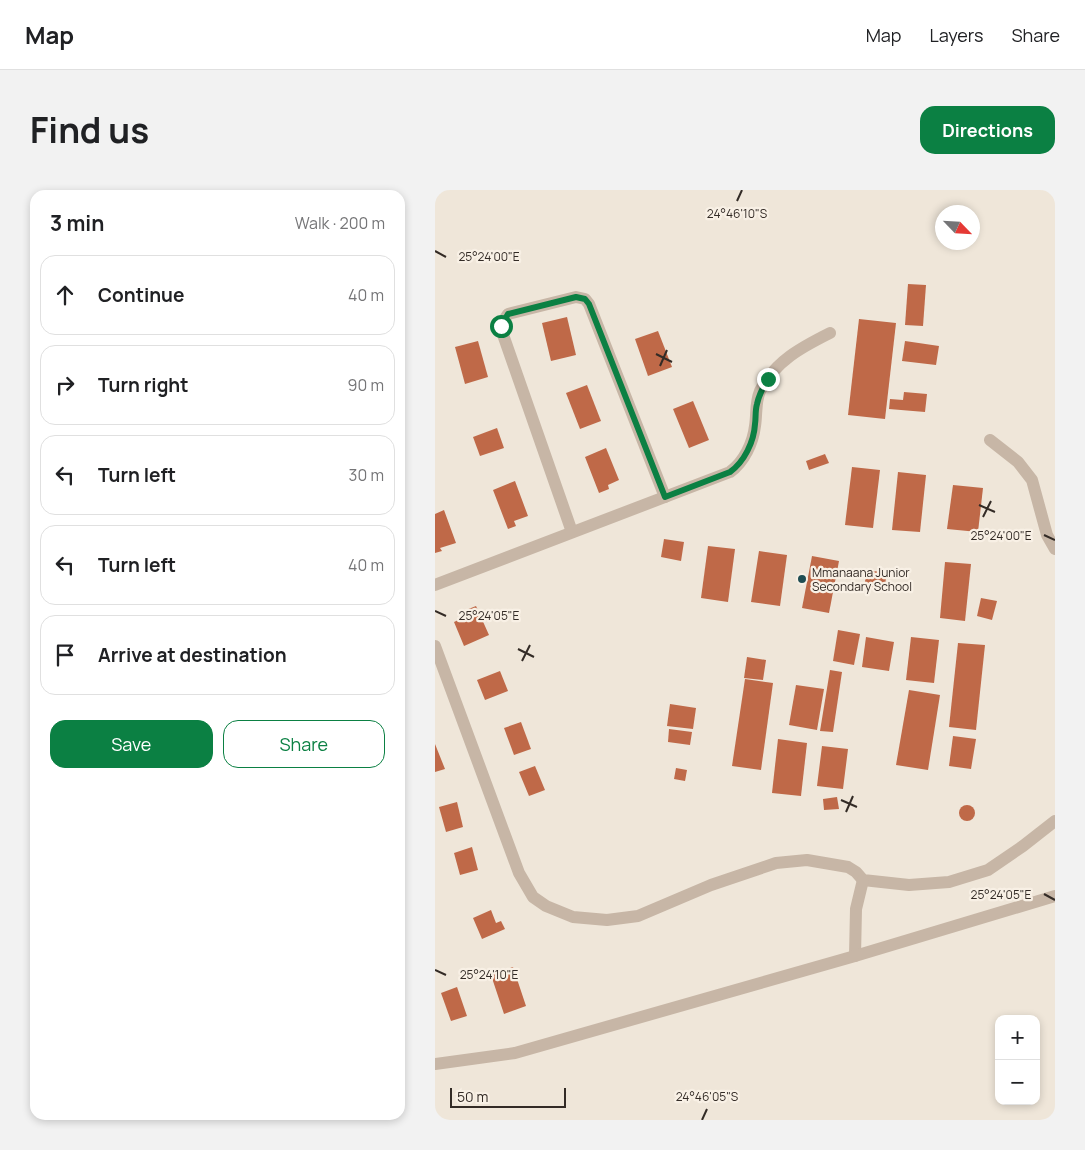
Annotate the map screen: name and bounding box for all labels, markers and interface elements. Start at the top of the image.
text: Map [25,18,74,51]
text: Map [866,23,901,47]
text: Layers [929,23,983,47]
text: Share [1011,23,1060,47]
text: Find us [30,106,149,154]
button: Directions [920,106,1055,154]
text: 24°46'10"S [707,205,767,222]
north arrow [935,205,980,250]
text: 3 min [50,209,104,237]
text: Walk · 200 m [295,212,385,234]
text: 25°24'00"E [458,248,520,265]
icon: ahead [51,281,79,309]
text: Continue [98,282,184,308]
text: 40 m [348,284,384,306]
route start [490,315,513,338]
route end [757,368,780,391]
icon: right [51,371,79,399]
text: Turn right [98,372,188,398]
text: 90 m [348,374,384,396]
icon: left [51,461,79,489]
text: Turn left [98,462,176,488]
text: 30 m [349,464,384,486]
text: 25°24'00"E [970,527,1032,544]
icon: left [51,551,79,579]
text: Turn left [98,552,176,578]
text: 40 m [348,554,384,576]
place label: Mmanaana Junior Secondary School [812,564,912,595]
marker: Mmanaana Junior Secondary School [796,573,808,585]
text: 25°24'05"E [459,607,520,624]
icon: arrive [51,641,79,669]
text: Arrive at destination [98,642,287,668]
button: Save [50,720,213,768]
button: Share [223,720,385,768]
text: 25°24'05"E [971,886,1032,903]
text: 25°24'10"E [460,966,518,983]
map controls [995,1015,1040,1105]
button: + [995,1015,1040,1060]
button: − [995,1060,1040,1105]
scale bar [450,1085,566,1108]
text: 50 m [457,1087,488,1106]
text: 24°46'05"S [676,1088,738,1105]

